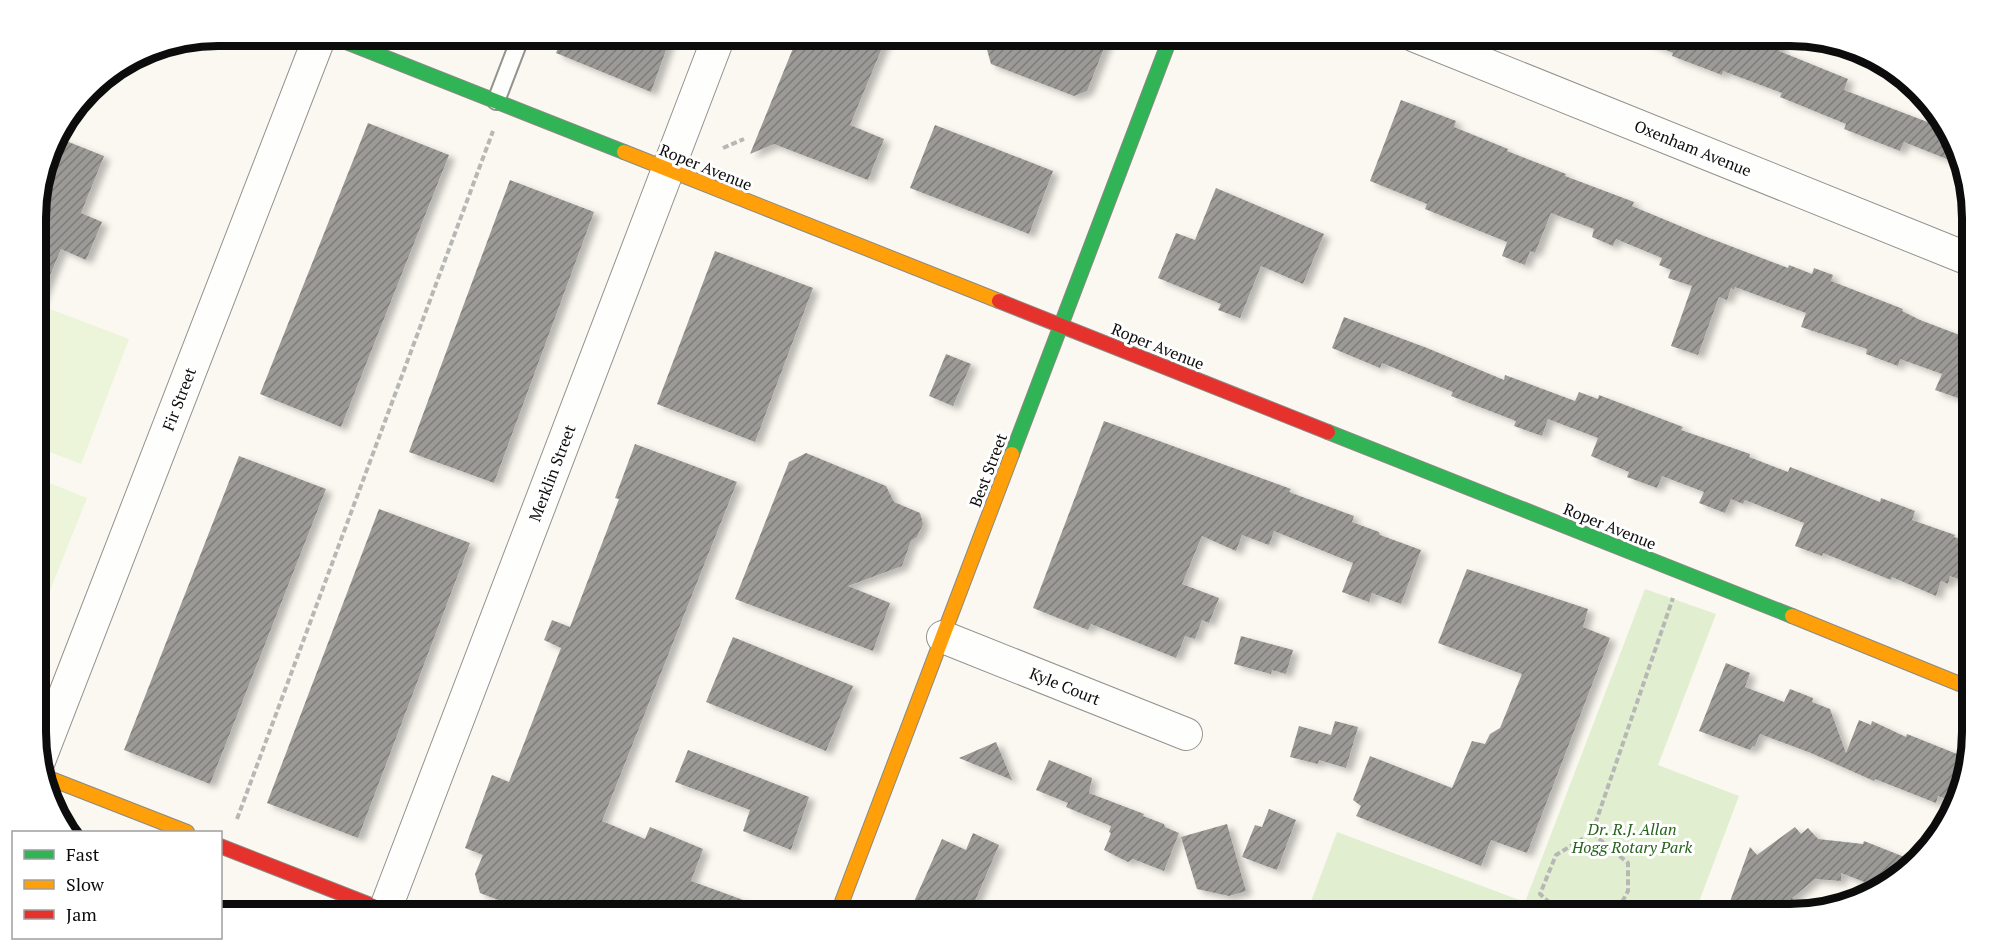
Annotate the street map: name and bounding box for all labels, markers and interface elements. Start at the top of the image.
street label: Oxenham Avenue [1631,114,1755,182]
street label: Roper Avenue [656,138,756,196]
street label: Roper Avenue [1108,317,1208,375]
street label: Fir Street [157,364,201,434]
street label: Merklin Street [523,421,581,525]
street label: Best Street [964,430,1012,510]
street label: Roper Avenue [1560,497,1660,555]
street label: Kyle Court [1026,662,1104,710]
park label: Dr. R.J. Allan Hogg Rotary Park [1571,818,1693,858]
legend [12,831,222,939]
text: Fast [66,842,100,866]
text: Slow [66,872,105,896]
text: Jam [66,902,97,926]

